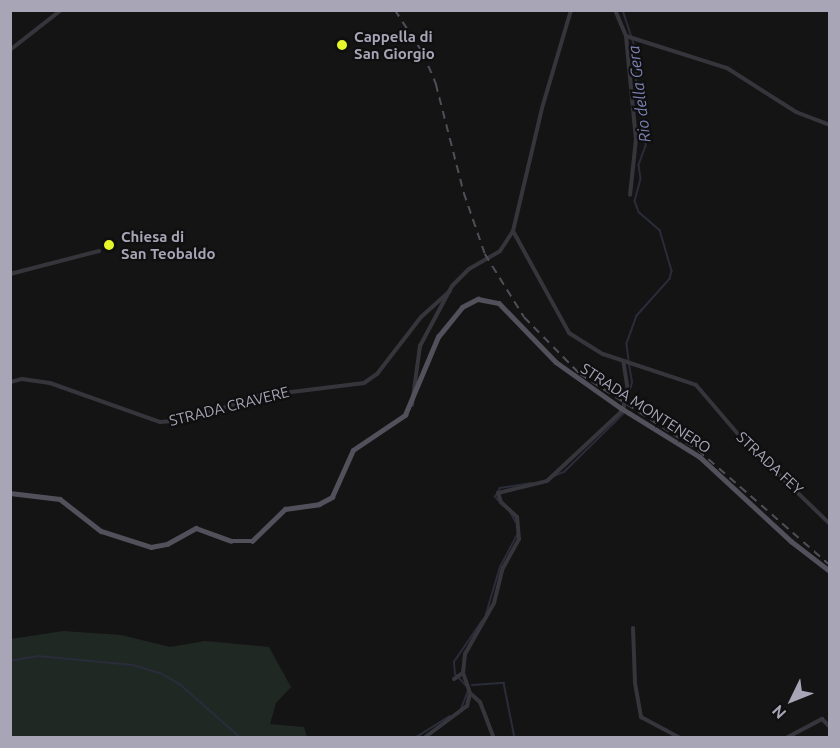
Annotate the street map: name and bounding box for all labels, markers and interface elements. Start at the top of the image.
place label: Cappella di San Giorgio [354,27,435,62]
marker: Cappella di San Giorgio [335,38,349,52]
water label: Rio della Gera [624,44,654,144]
place label: Chiesa di San Teobaldo [121,227,215,262]
marker: Chiesa di San Teobaldo [102,238,116,252]
street label: STRADA MONTENERO [578,359,714,457]
street label: STRADA CRAVERE [167,382,291,430]
street label: STRADA FEY [733,428,807,498]
north arrow [762,670,822,730]
text: N [768,702,789,723]

